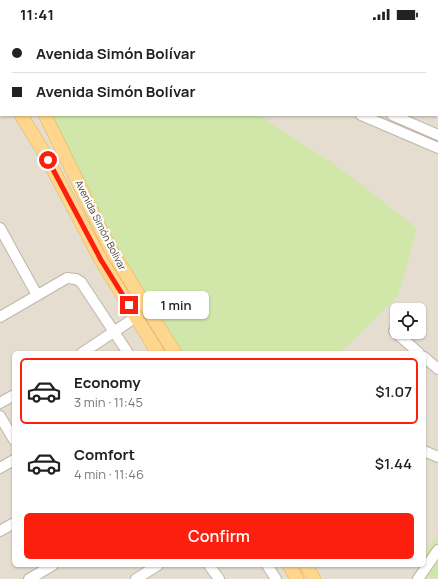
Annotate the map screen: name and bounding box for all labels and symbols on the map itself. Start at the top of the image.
route start [39,151,57,169]
street label: Avenida Simón Bolívar [72,177,130,273]
callout: 1 min [143,291,209,319]
route end [120,296,138,314]

